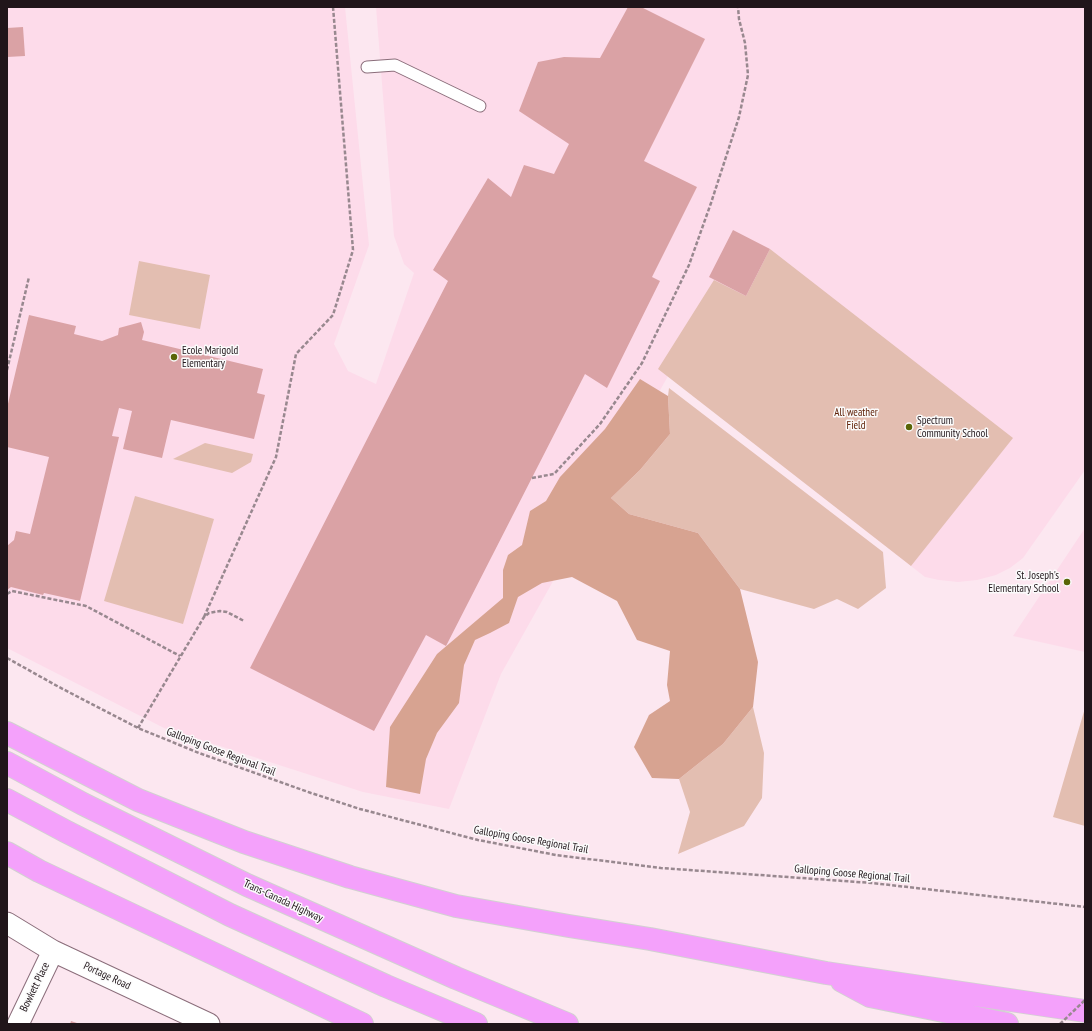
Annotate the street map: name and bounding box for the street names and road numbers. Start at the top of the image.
street label: Galloping Goose Regional Trail [165,725,277,779]
street label: Galloping Goose Regional Trail [473,823,589,857]
street label: Galloping Goose Regional Trail [794,862,910,886]
street label: Trans-Canada Highway [241,877,325,925]
street label: Portage Road [81,959,133,993]
street label: Bowkett Place [17,960,53,1014]

